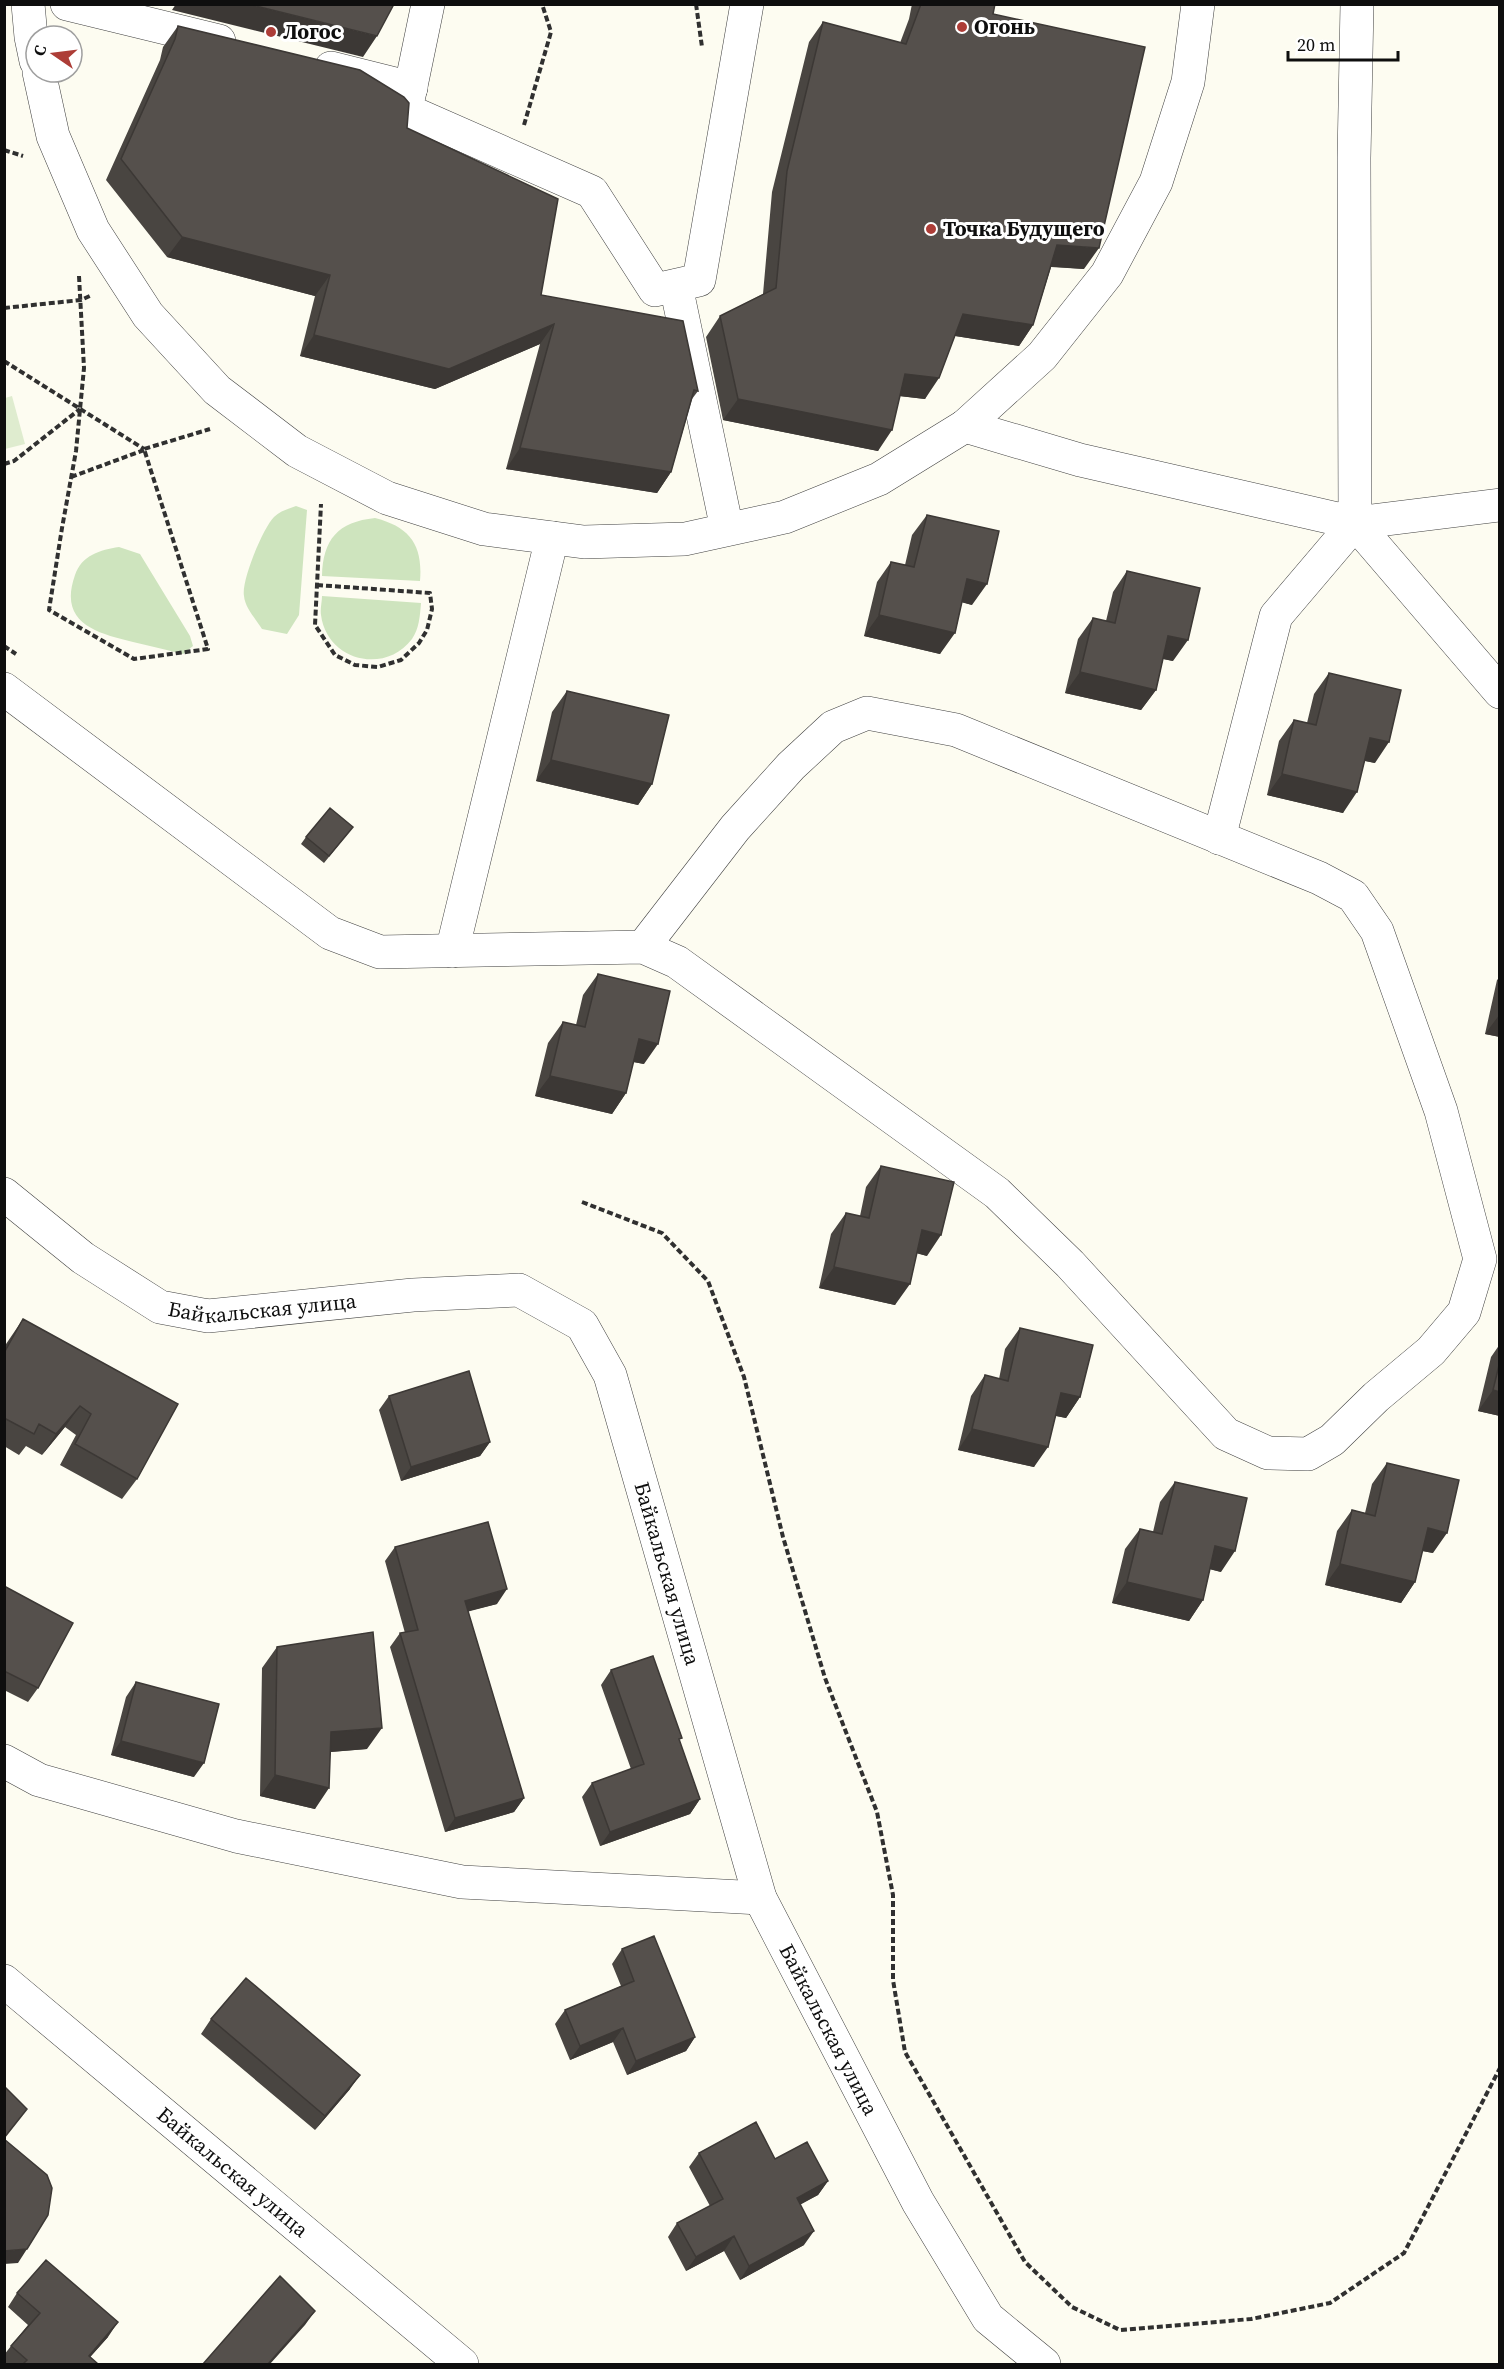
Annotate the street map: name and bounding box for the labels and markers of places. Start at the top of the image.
place label: Огонь [974,12,1035,41]
place label: Логос [283,17,342,46]
marker: Огонь [955,20,969,34]
marker: Логос [264,25,278,39]
place label: Точка Будущего [943,214,1105,243]
marker: Точка Будущего [924,222,938,236]

